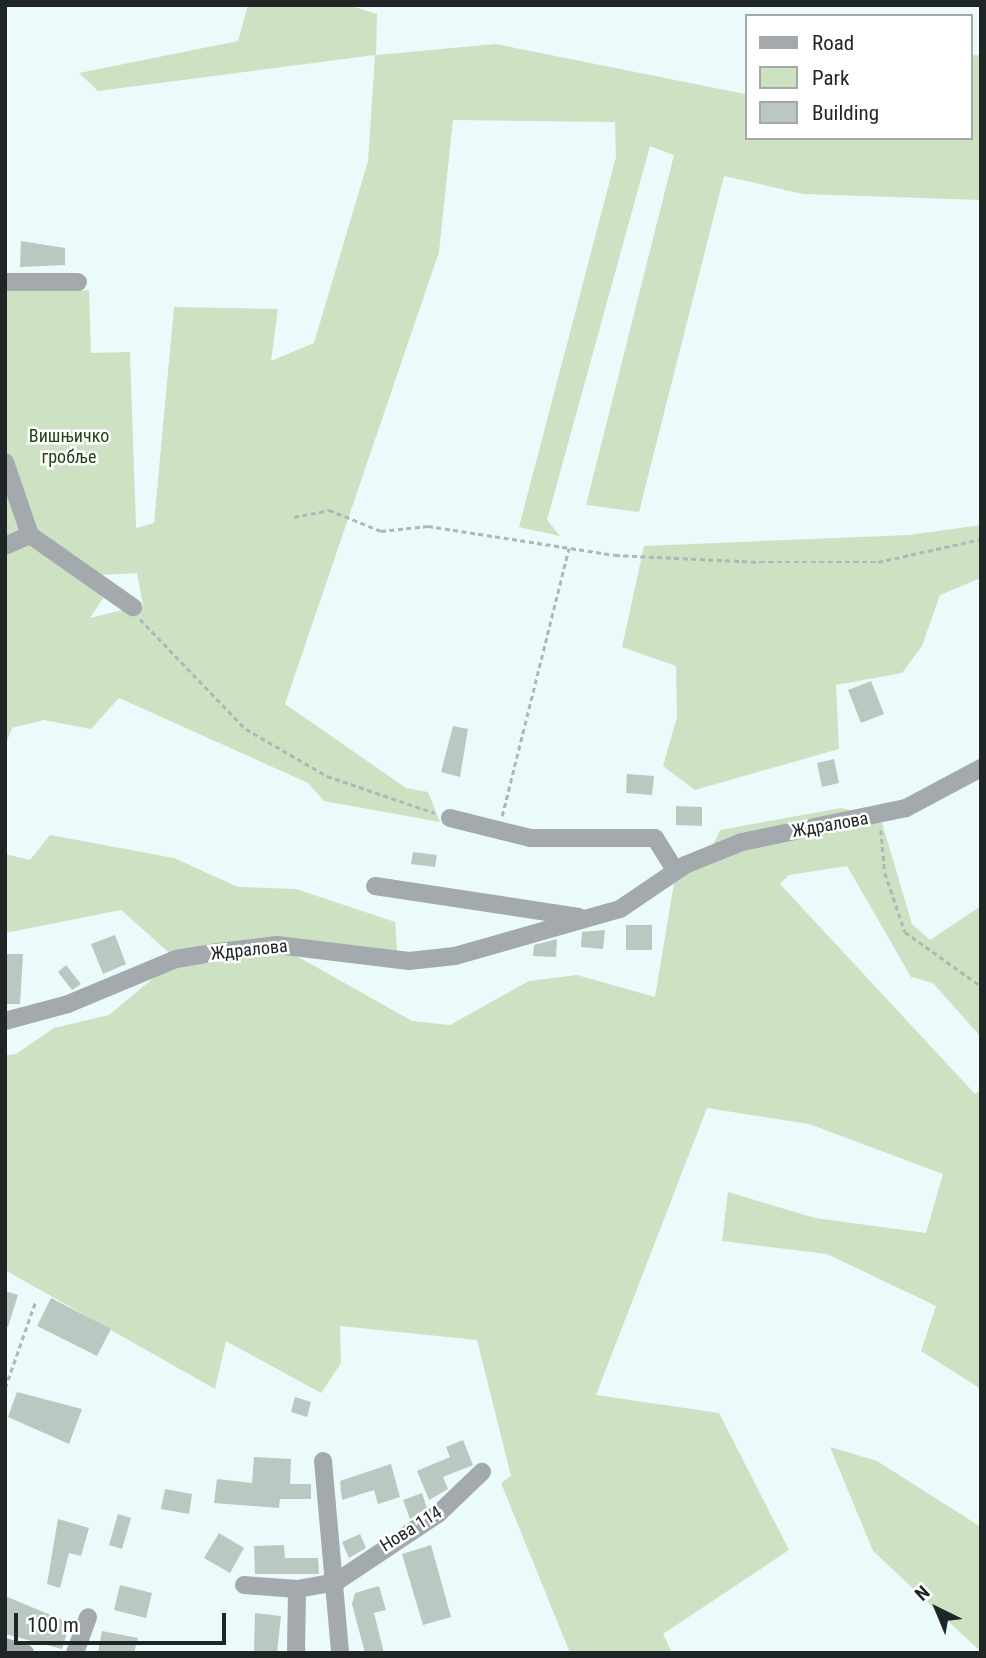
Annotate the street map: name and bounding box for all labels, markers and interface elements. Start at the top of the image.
legend [744,14,972,140]
text: Road [812,31,854,55]
text: Park [812,66,849,90]
text: Building [812,101,879,125]
park label: Вишњичко гробље [29,426,109,468]
street label: Ждралова [790,808,870,842]
street label: Ждралова [209,935,289,965]
street label: Нова 114 [376,1502,446,1556]
north arrow [902,1574,972,1644]
text: N [910,1581,934,1606]
scale bar [18,1598,229,1642]
text: 100 m [27,1613,79,1637]

